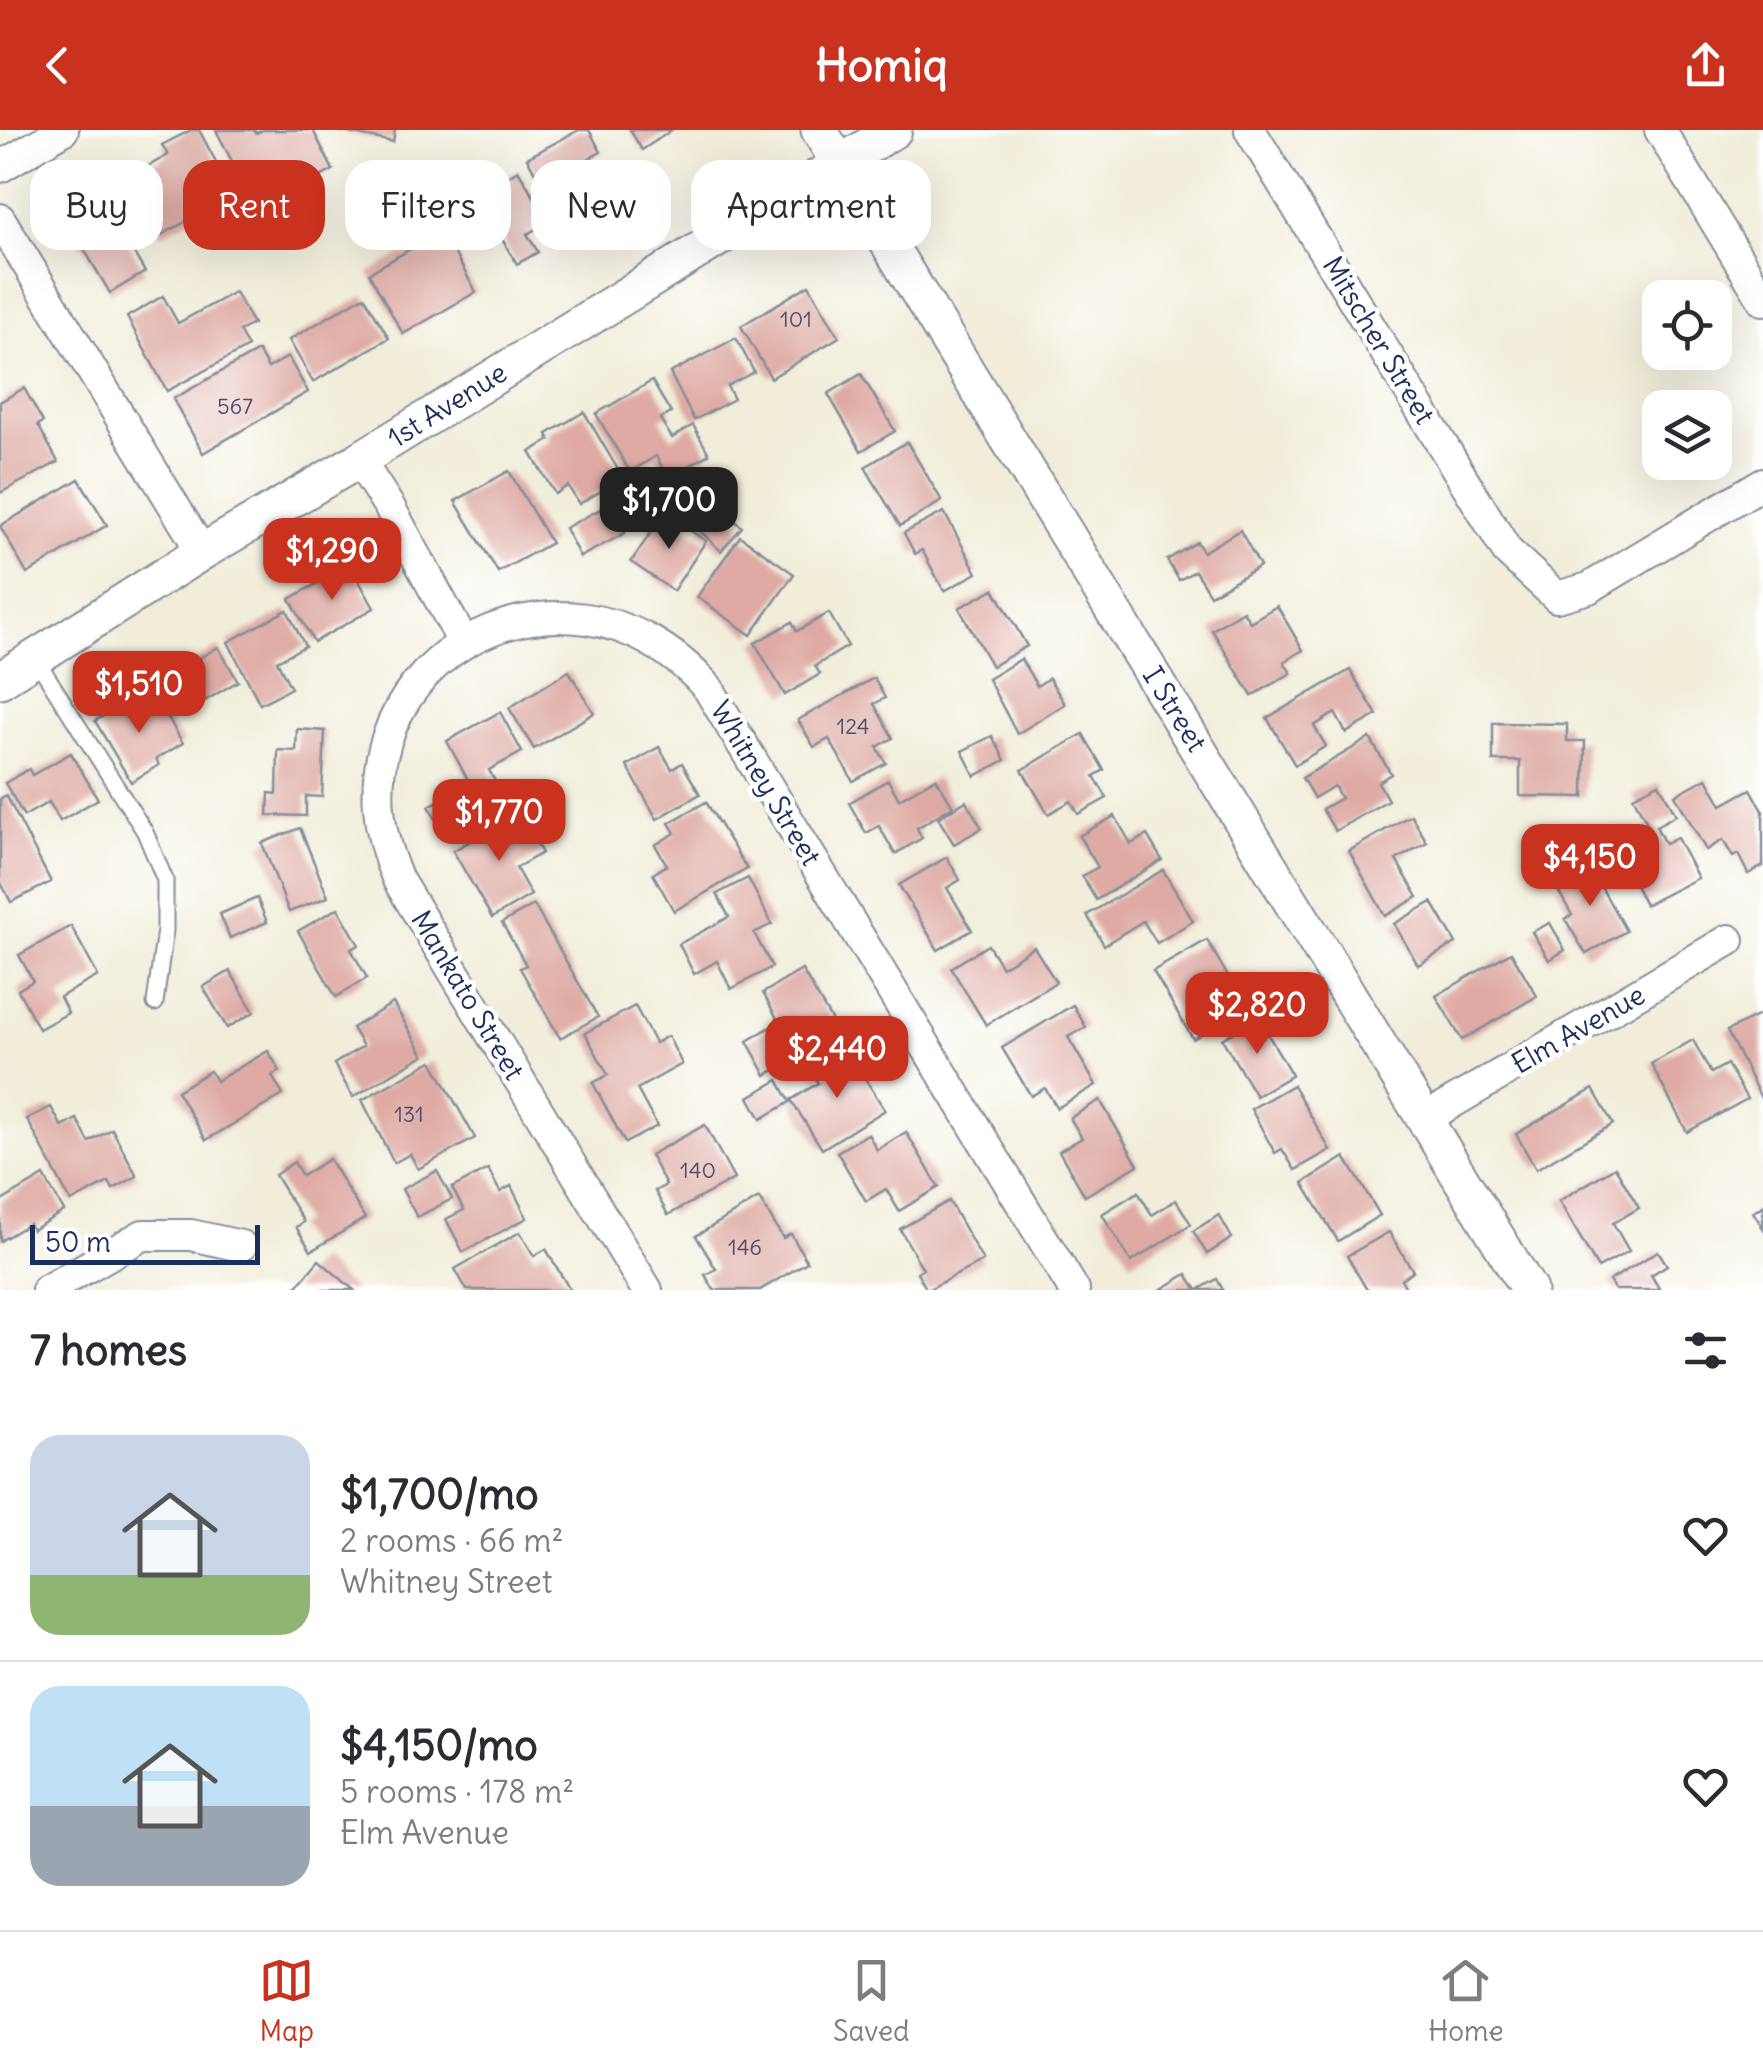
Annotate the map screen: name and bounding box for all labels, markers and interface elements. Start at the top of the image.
text: Homiq [815,37,948,93]
icon: back [30,38,85,93]
icon: share [1678,38,1733,93]
chip: Buy [30,160,163,250]
chip: Rent [183,160,325,250]
chip: Filters [345,160,511,250]
chip: New [531,160,671,250]
chip: Apartment [691,160,931,250]
street label: Mitscher Street [1315,250,1443,430]
map controls [1642,280,1732,480]
button: locate [1642,280,1732,370]
house number: 101 [780,305,812,333]
street label: 1st Avenue [381,354,513,456]
button: layers [1642,390,1732,480]
house number: 567 [217,392,253,420]
pin: $1,700 [588,467,750,552]
text: $1,700 [622,479,716,520]
pin: $1,290 [251,518,413,603]
text: $1,290 [285,530,379,571]
pin: $1,510 [58,651,220,736]
street label: I Street [1135,660,1215,758]
text: $1,510 [95,663,183,704]
street label: Whitney Street [703,694,829,872]
house number: 124 [836,712,870,740]
pin: $1,770 [418,779,580,864]
text: $1,770 [454,791,544,832]
pin: $4,150 [1509,824,1671,909]
text: $4,150 [1543,836,1637,877]
street label: Mankato Street [403,904,533,1086]
pin: $2,820 [1176,972,1338,1057]
street label: Elm Avenue [1505,976,1651,1082]
text: $2,820 [1207,984,1307,1025]
pin: $2,440 [756,1016,918,1101]
text: $2,440 [787,1028,887,1069]
house number: 131 [394,1100,424,1128]
house number: 140 [680,1156,716,1184]
scale bar [30,1220,260,1264]
text: 50 m [45,1224,111,1260]
house number: 146 [728,1233,762,1261]
icon: filters [1678,1323,1733,1378]
text: 7 homes [30,1324,187,1376]
text: $1,700/mo [340,1468,539,1520]
icon: home [110,1475,230,1595]
icon: heart [1678,1508,1733,1563]
text: 2 rooms · 66 m² [340,1520,563,1561]
text: Whitney Street [340,1561,552,1602]
text: $4,150/mo [340,1719,538,1771]
icon: home [110,1726,230,1846]
icon: heart [1678,1759,1733,1814]
text: 5 rooms · 178 m² [340,1771,574,1812]
text: Elm Avenue [340,1812,509,1853]
tab: Map [259,1953,314,2049]
tab: Saved [833,1953,910,2049]
tab: Home [1428,1953,1504,2049]

